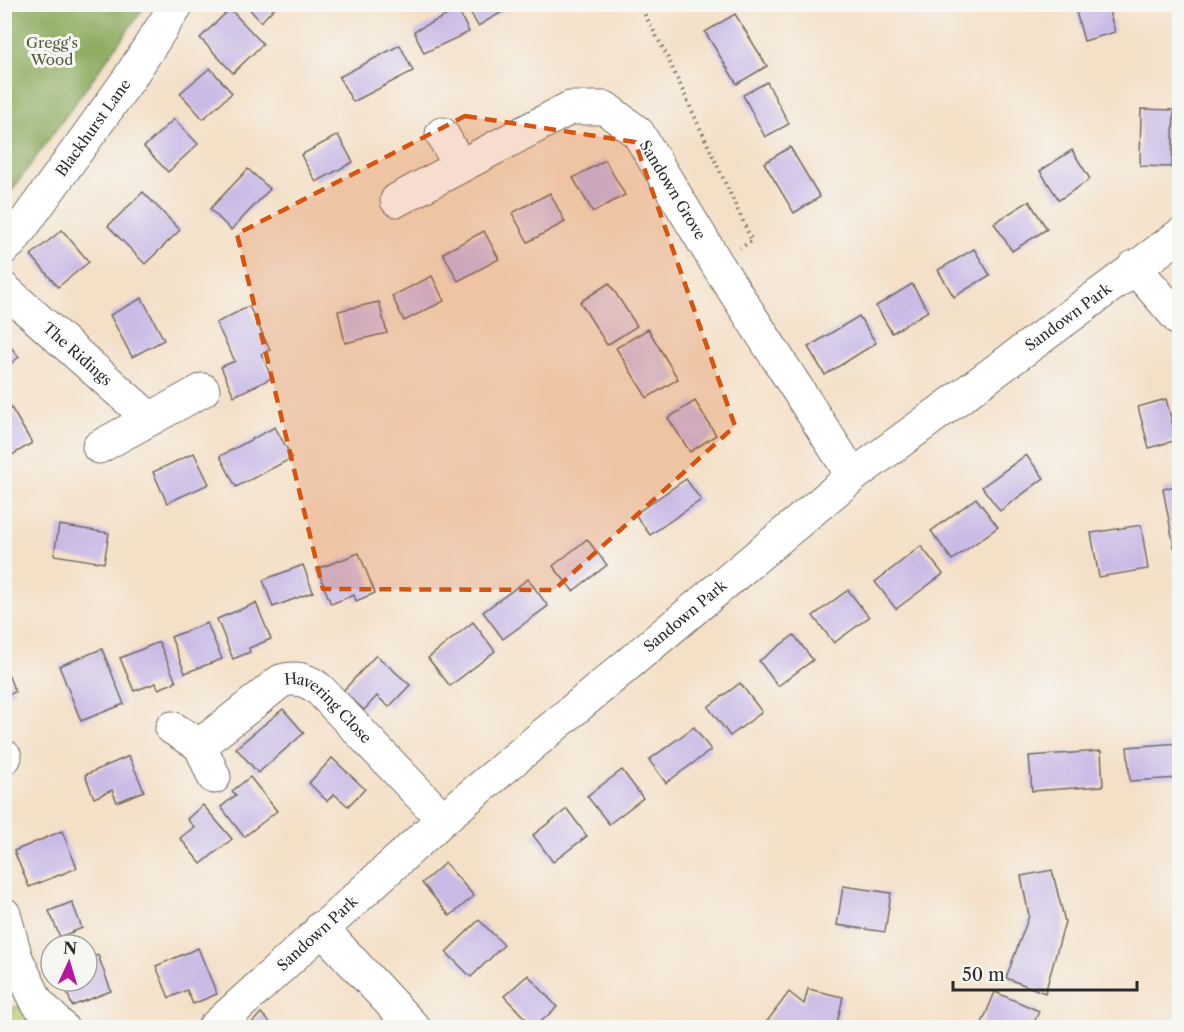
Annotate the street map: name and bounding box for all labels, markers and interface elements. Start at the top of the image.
park label: Gregg's Wood [26,33,78,69]
street label: Blackhurst Lane [51,75,135,180]
street label: Sandown Grove [636,137,710,243]
street label: Sandown Park [1021,278,1116,355]
street label: The Ridings [39,318,116,390]
street label: Sandown Park [640,575,731,656]
street label: Havering Close [284,669,376,747]
street label: Sandown Park [273,891,362,975]
north arrow [39,933,99,993]
text: N [62,938,78,959]
scale bar [953,954,1138,992]
text: 50 m [962,964,1005,986]

